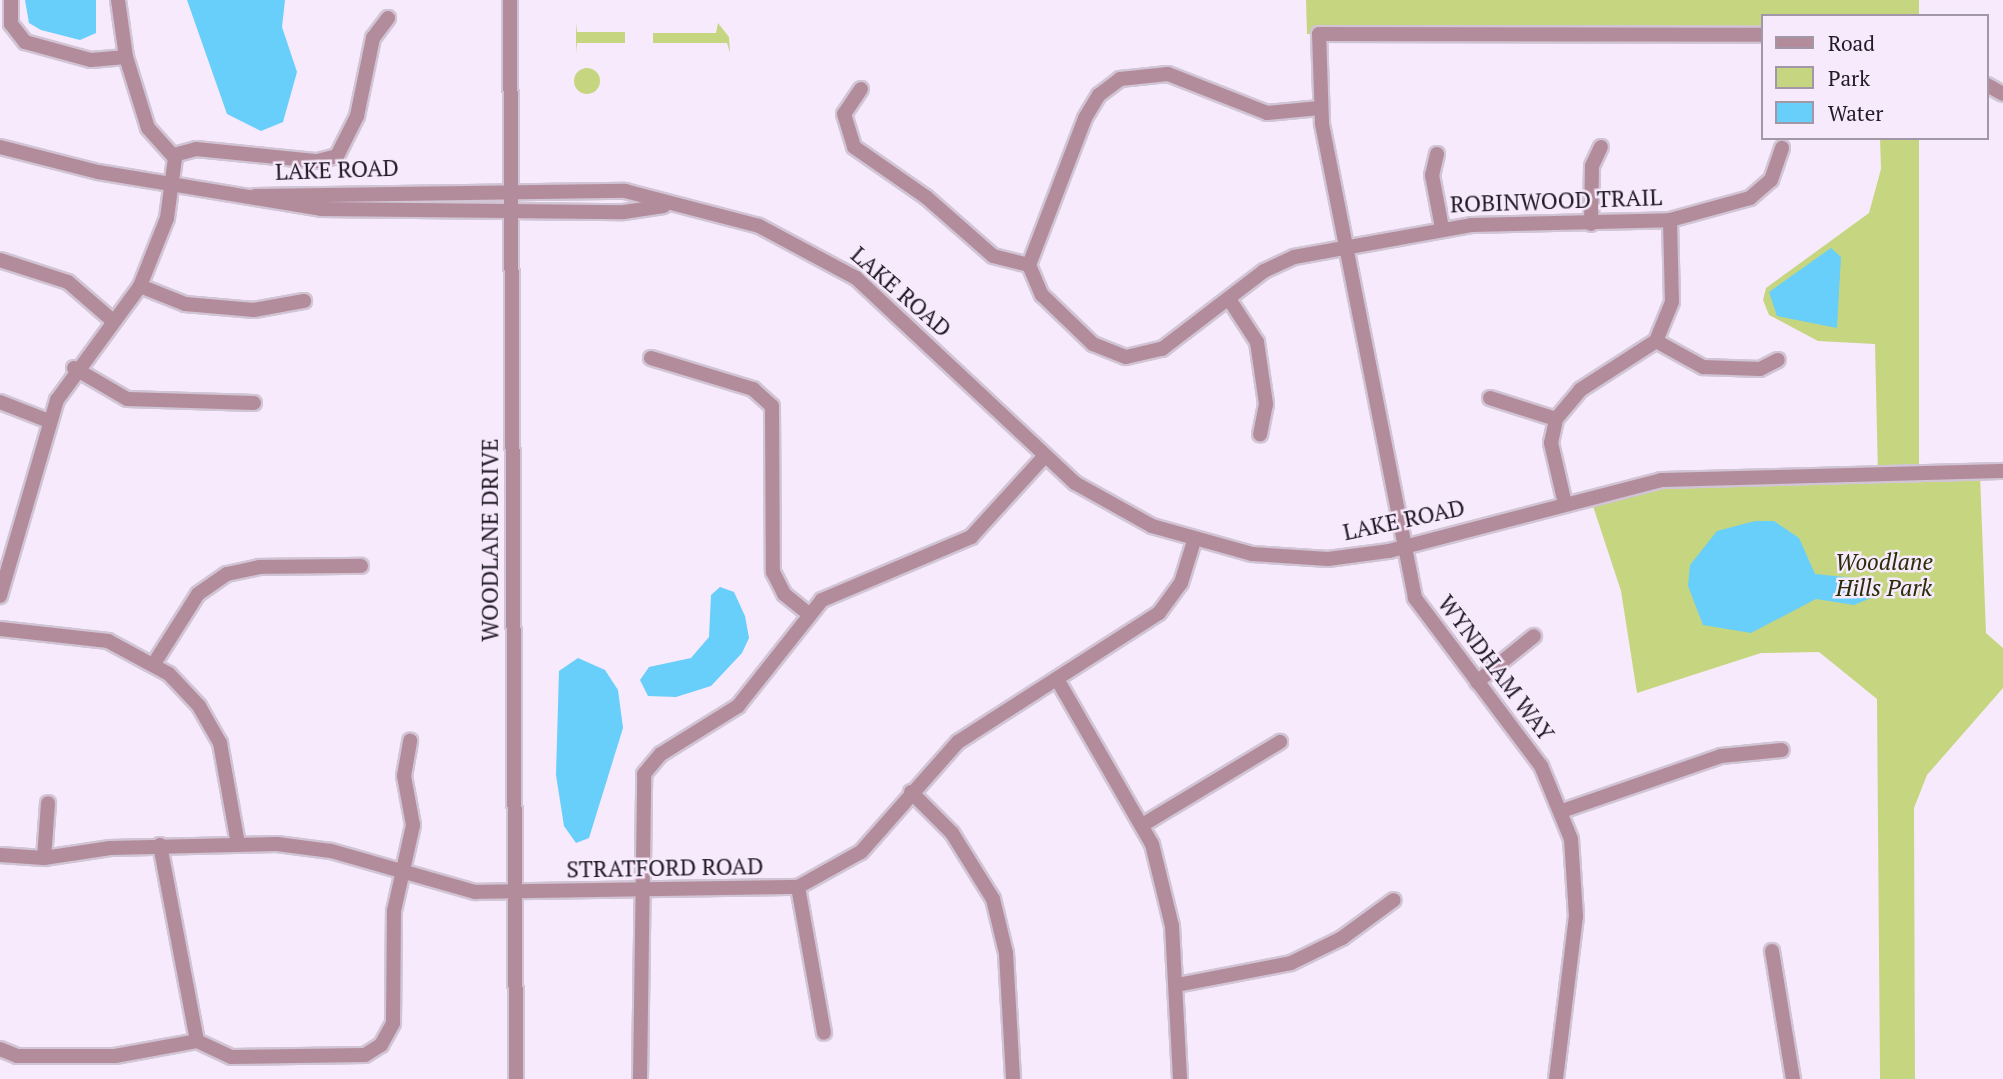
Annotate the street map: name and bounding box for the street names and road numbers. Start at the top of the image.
street label: LAKE ROAD [275,154,399,186]
street label: ROBINWOOD TRAIL [1450,184,1662,218]
street label: LAKE ROAD [845,241,957,343]
street label: WOODLANE DRIVE [476,438,504,642]
street label: LAKE ROAD [1341,494,1467,546]
street label: WYNDHAM WAY [1432,590,1560,746]
street label: STRATFORD ROAD [566,852,764,884]

